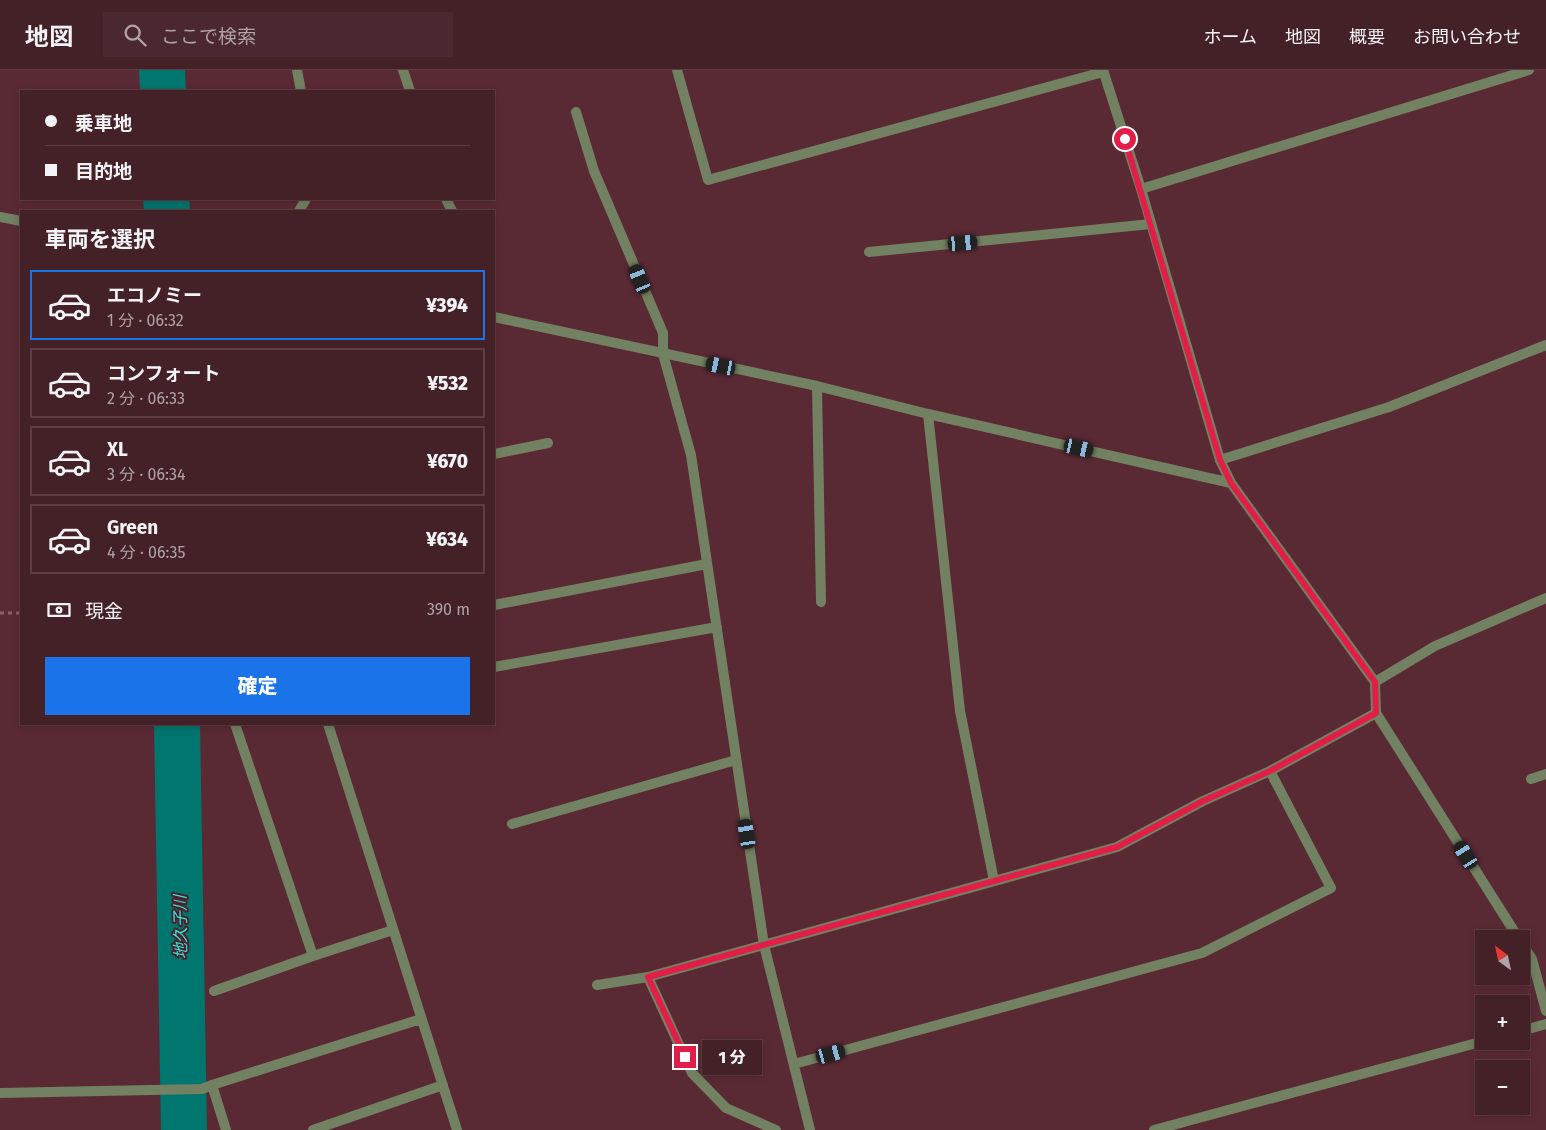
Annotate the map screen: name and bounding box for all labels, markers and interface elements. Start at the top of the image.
search box [103,12,453,57]
icon: search [121,21,149,49]
text: 地図 [25,23,73,51]
text: ここで検索 [161,25,256,48]
text: ホーム [1204,26,1257,48]
text: 地図 [1285,26,1321,48]
text: 概要 [1349,26,1385,48]
text: お問い合わせ [1413,26,1521,48]
text: 乗車地 [75,112,132,135]
route start [1114,128,1136,150]
text: 目的地 [75,160,132,183]
text: 車両を選択 [45,226,155,253]
car [947,234,978,252]
car [627,262,652,296]
icon: car [47,283,92,328]
text: エコノミー [107,284,202,307]
text: ¥394 [426,294,468,317]
text: 1 分 · 06:32 [107,311,184,330]
car [704,356,737,376]
icon: car [47,361,92,406]
text: コンフォート [107,362,220,385]
text: ¥532 [427,372,468,395]
text: 2 分 · 06:33 [107,389,185,408]
car [1062,437,1095,459]
text: XL [107,438,128,461]
icon: car [47,439,92,484]
text: ¥670 [427,450,468,473]
text: 3 分 · 06:34 [107,465,185,484]
text: Green [107,516,158,539]
icon: car [47,517,92,562]
text: ¥634 [426,528,468,551]
text: 4 分 · 06:35 [107,543,186,562]
icon: cash [45,596,73,624]
text: 現金 [85,600,123,623]
text: 390 m [427,600,470,619]
button: 確定 [45,657,470,715]
car [737,818,756,850]
car [1451,838,1480,872]
water label: 地久子川 [170,893,191,959]
north arrow [1475,930,1530,985]
map controls [1475,930,1530,1115]
button: + [1475,995,1530,1050]
callout: 1 分 [702,1040,762,1074]
car [814,1043,847,1065]
route end [674,1046,696,1068]
text: 1 分 [718,1048,746,1067]
button: − [1475,1060,1530,1115]

